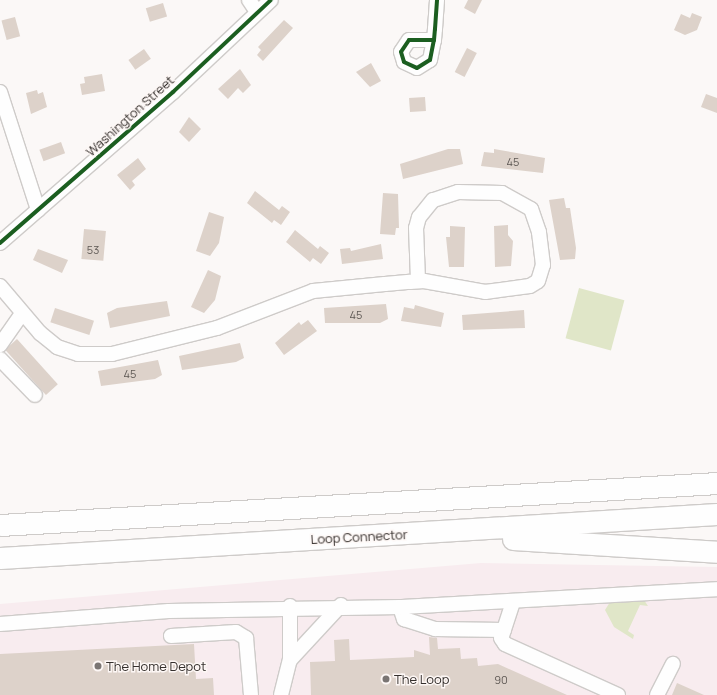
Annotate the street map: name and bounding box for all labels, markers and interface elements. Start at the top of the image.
street label: Washington Street [83,72,177,160]
house number: 45 [507,155,519,169]
house number: 53 [87,243,99,257]
house number: 45 [350,308,362,322]
house number: 45 [124,367,136,381]
street label: Loop Connector [310,527,408,547]
place label: The Home Depot [106,658,206,674]
marker: The Home Depot [93,661,103,671]
place label: The Loop [394,671,449,687]
house number: 90 [494,673,508,687]
marker: The Loop [381,674,391,684]

